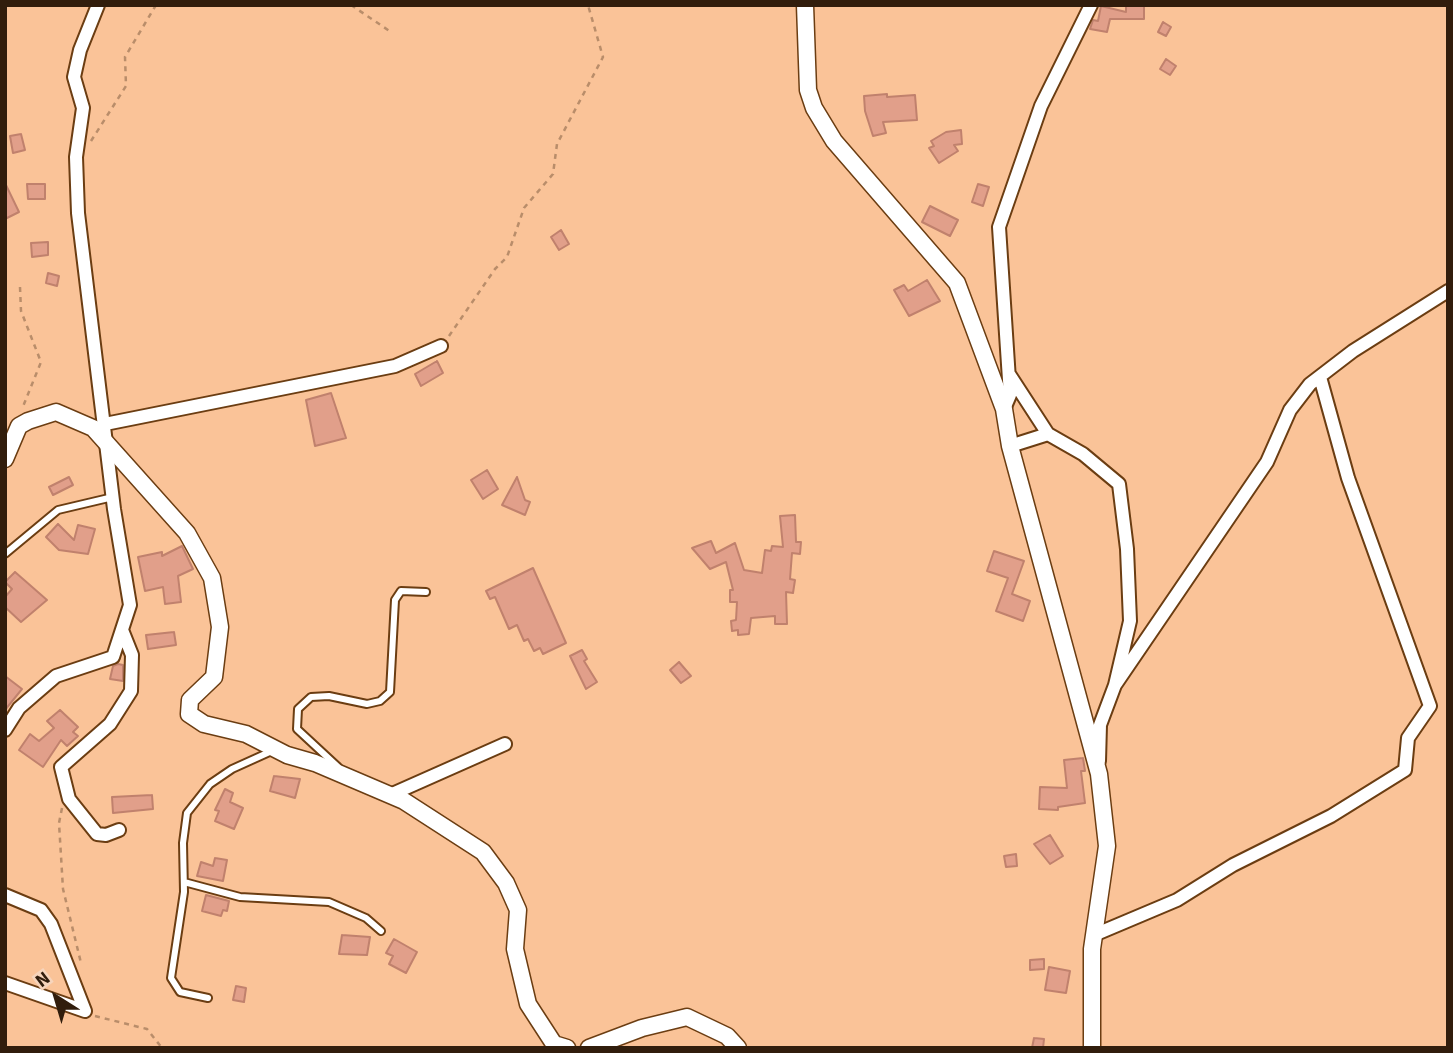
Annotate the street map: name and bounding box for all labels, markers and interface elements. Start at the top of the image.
north arrow [21,962,91,1032]
text: N [30,965,56,994]

